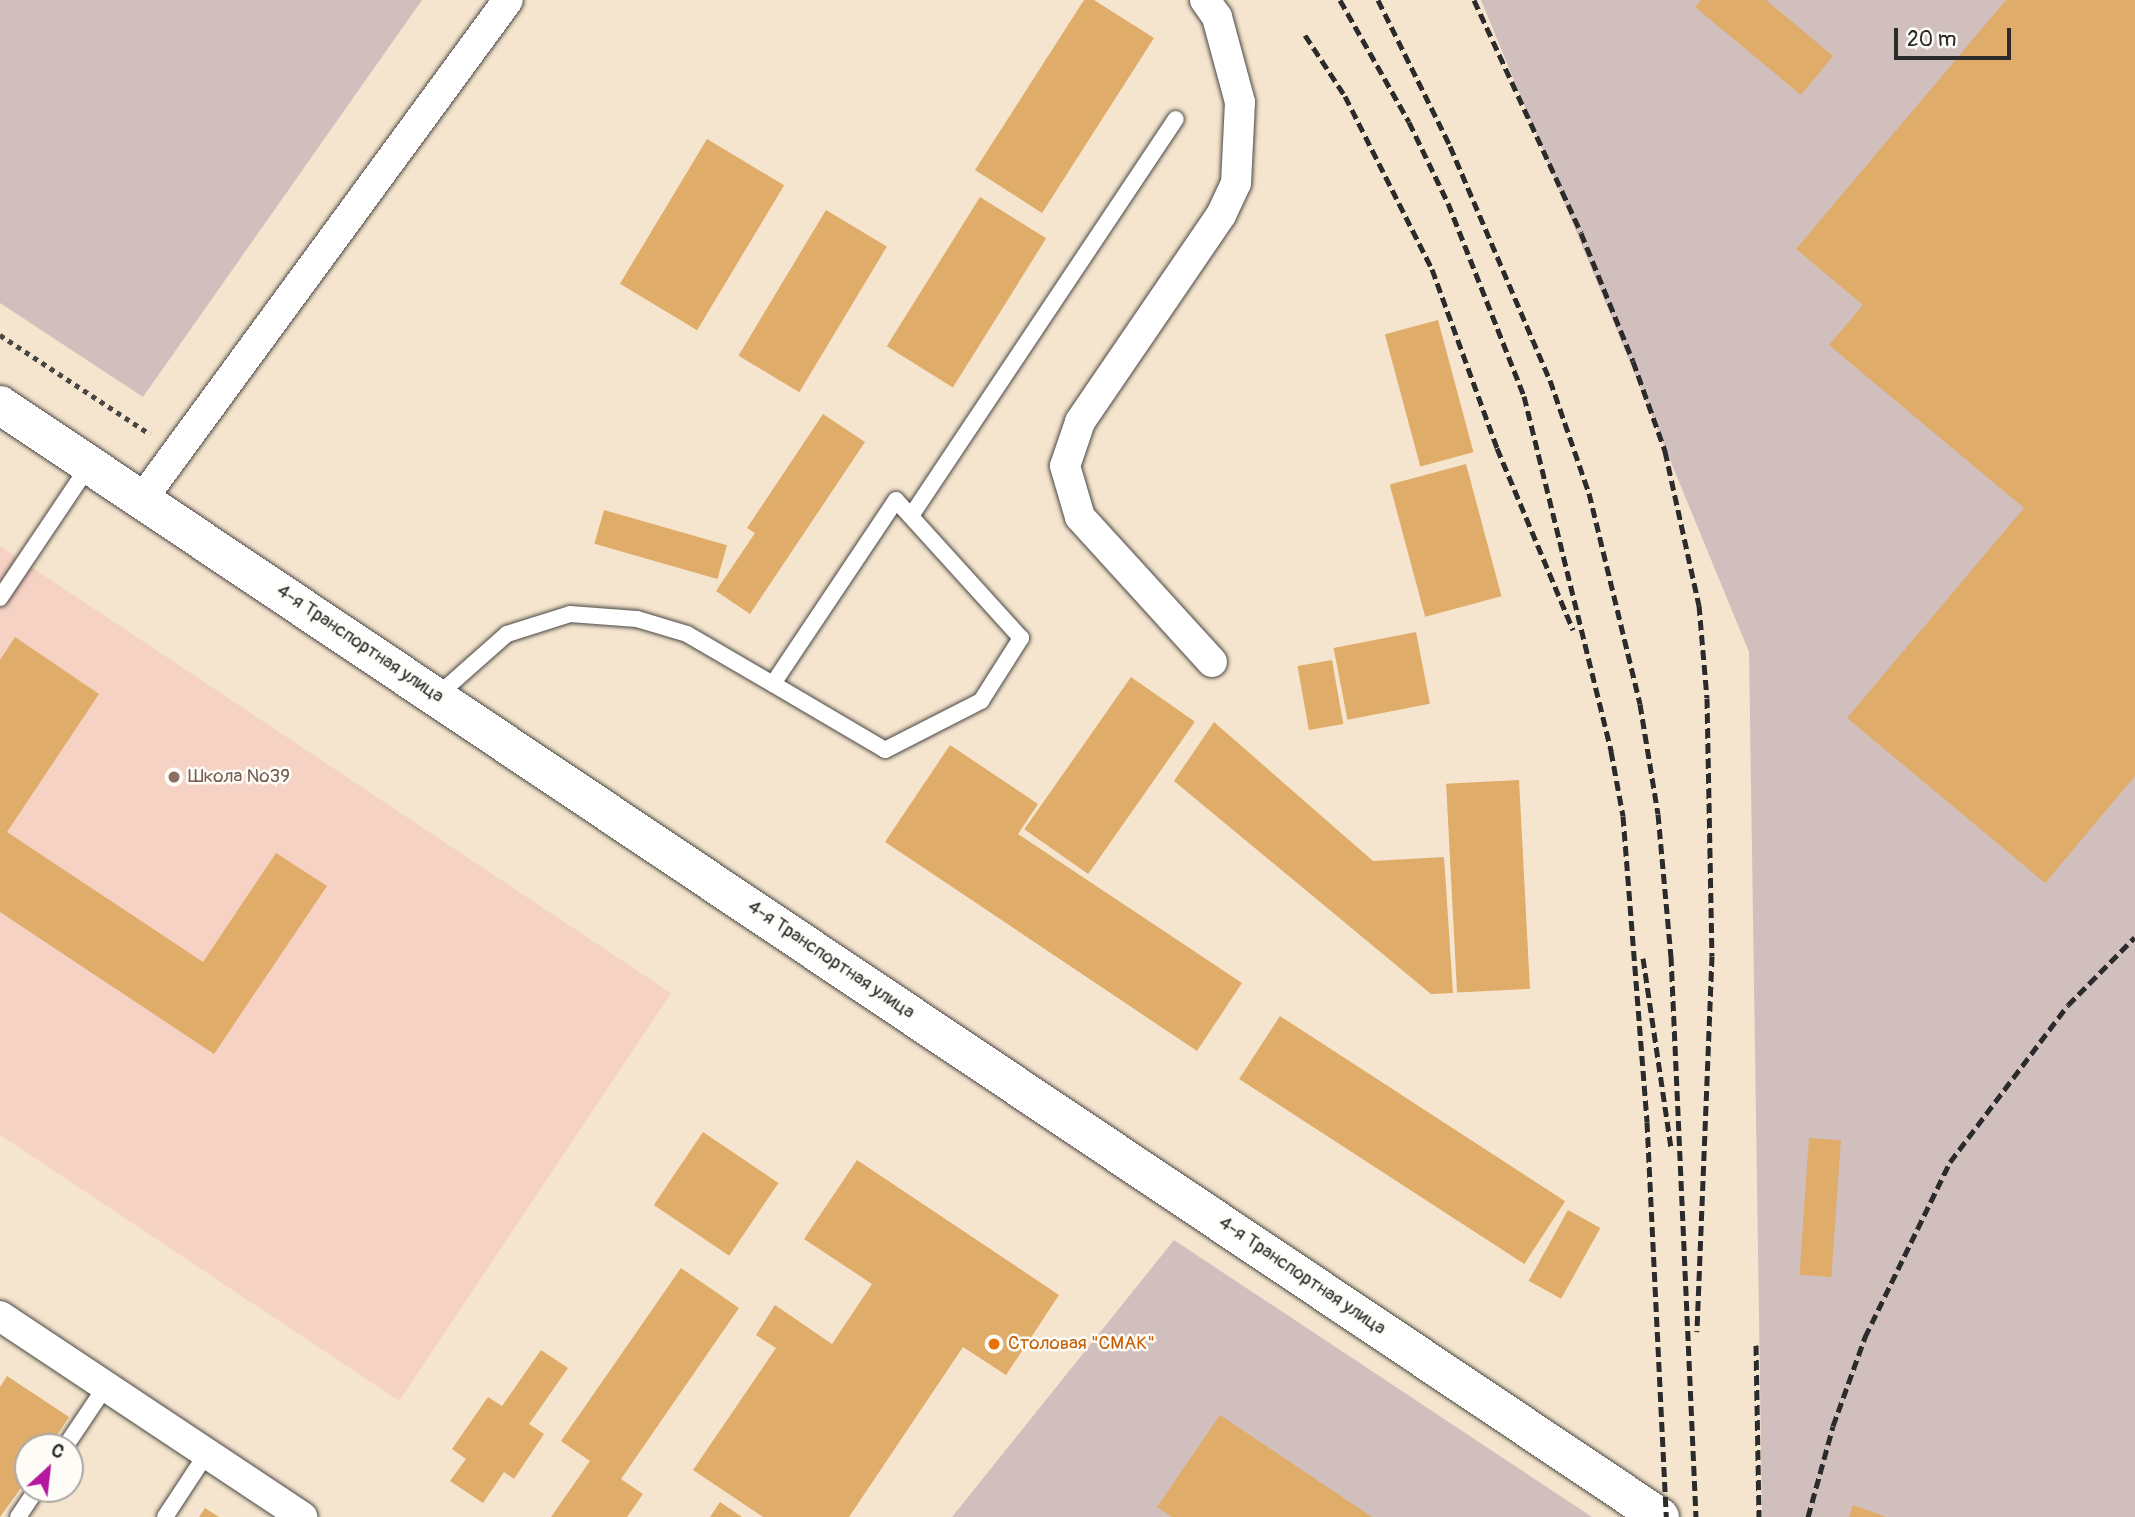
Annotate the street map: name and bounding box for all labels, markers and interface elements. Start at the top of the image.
scale bar [1897,14,2014,58]
text: 20 m [1907,26,1956,53]
street label: 4-я Транспортная улица [272,580,448,708]
place label: Школа №39 [188,766,290,788]
marker: Школа №39 [166,769,182,785]
street label: 4-я Транспортная улица [743,896,919,1024]
street label: 4-я Транспортная улица [1214,1212,1390,1340]
place label: Столовая "СМАК" [1008,1333,1155,1355]
marker: Столовая "СМАК" [986,1336,1002,1352]
north arrow [14,1433,84,1503]
text: С [47,1438,68,1464]

